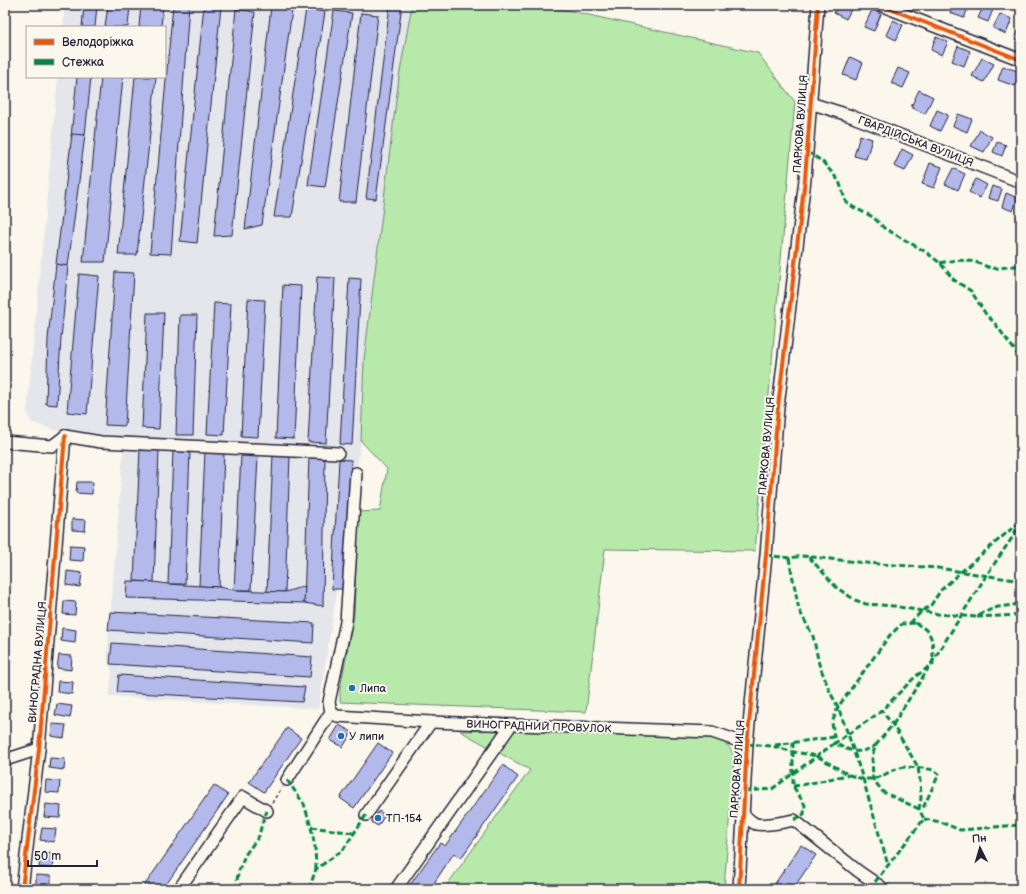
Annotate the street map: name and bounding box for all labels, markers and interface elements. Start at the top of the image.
legend [26,26,166,78]
text: Велодоріжка [62,35,134,50]
text: Стежка [62,55,104,70]
street label: ПАРКОВА ВУЛИЦЯ [791,74,810,174]
street label: ГВАРДІЙСЬКА ВУЛИЦЯ [856,113,975,169]
street label: ПАРКОВА ВУЛИЦЯ [756,396,777,496]
street label: ВИНОГРАДНА ВУЛИЦЯ [26,601,49,723]
place label: Липа [359,682,387,695]
marker: Липа [347,683,357,693]
street label: ВИНОГРАДНИЙ ПРОВУЛОК [466,717,613,736]
street label: ПАРКОВА ВУЛИЦЯ [728,719,747,819]
place label: У липи [349,730,384,743]
marker: У липи [336,731,346,741]
place label: ТП-154 [386,812,422,825]
marker: ТП-154 [373,813,383,823]
north arrow [960,828,1000,868]
text: Пн [971,831,987,846]
scale bar [28,842,97,868]
text: 50 m [34,849,61,864]

